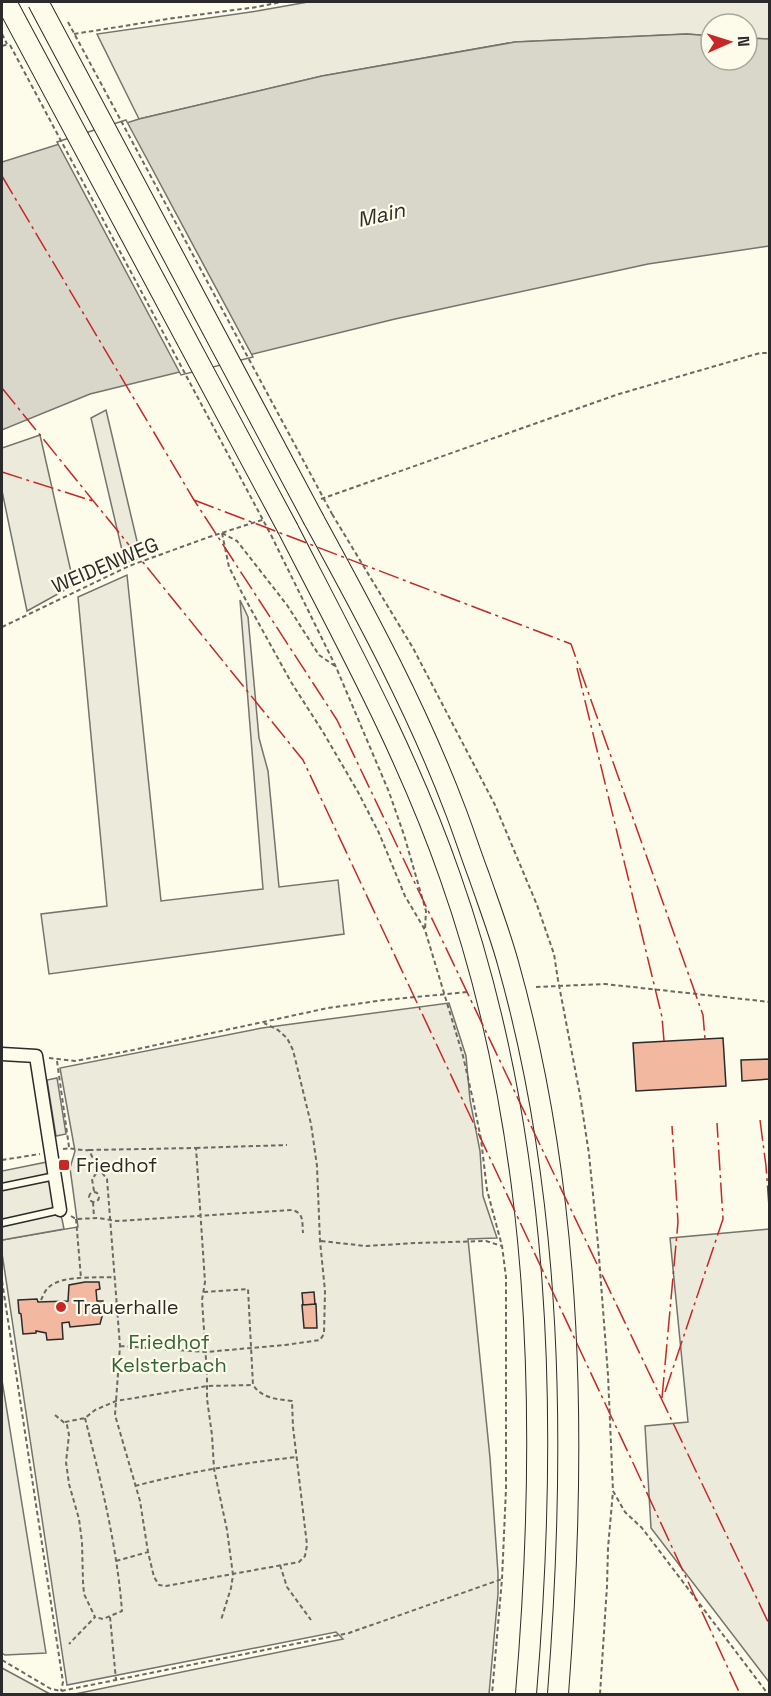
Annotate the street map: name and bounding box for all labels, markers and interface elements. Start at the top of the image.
north arrow [699,12,759,72]
text: N [733,35,754,47]
water label: Main [354,196,409,233]
street label: WEIDENWEG [48,531,162,599]
place label: Friedhof [76,1152,157,1178]
marker: Friedhof [57,1158,71,1172]
place label: Trauerhalle [73,1294,179,1320]
marker: Trauerhalle [54,1300,68,1314]
park label: Friedhof Kelsterbach [111,1329,227,1378]

